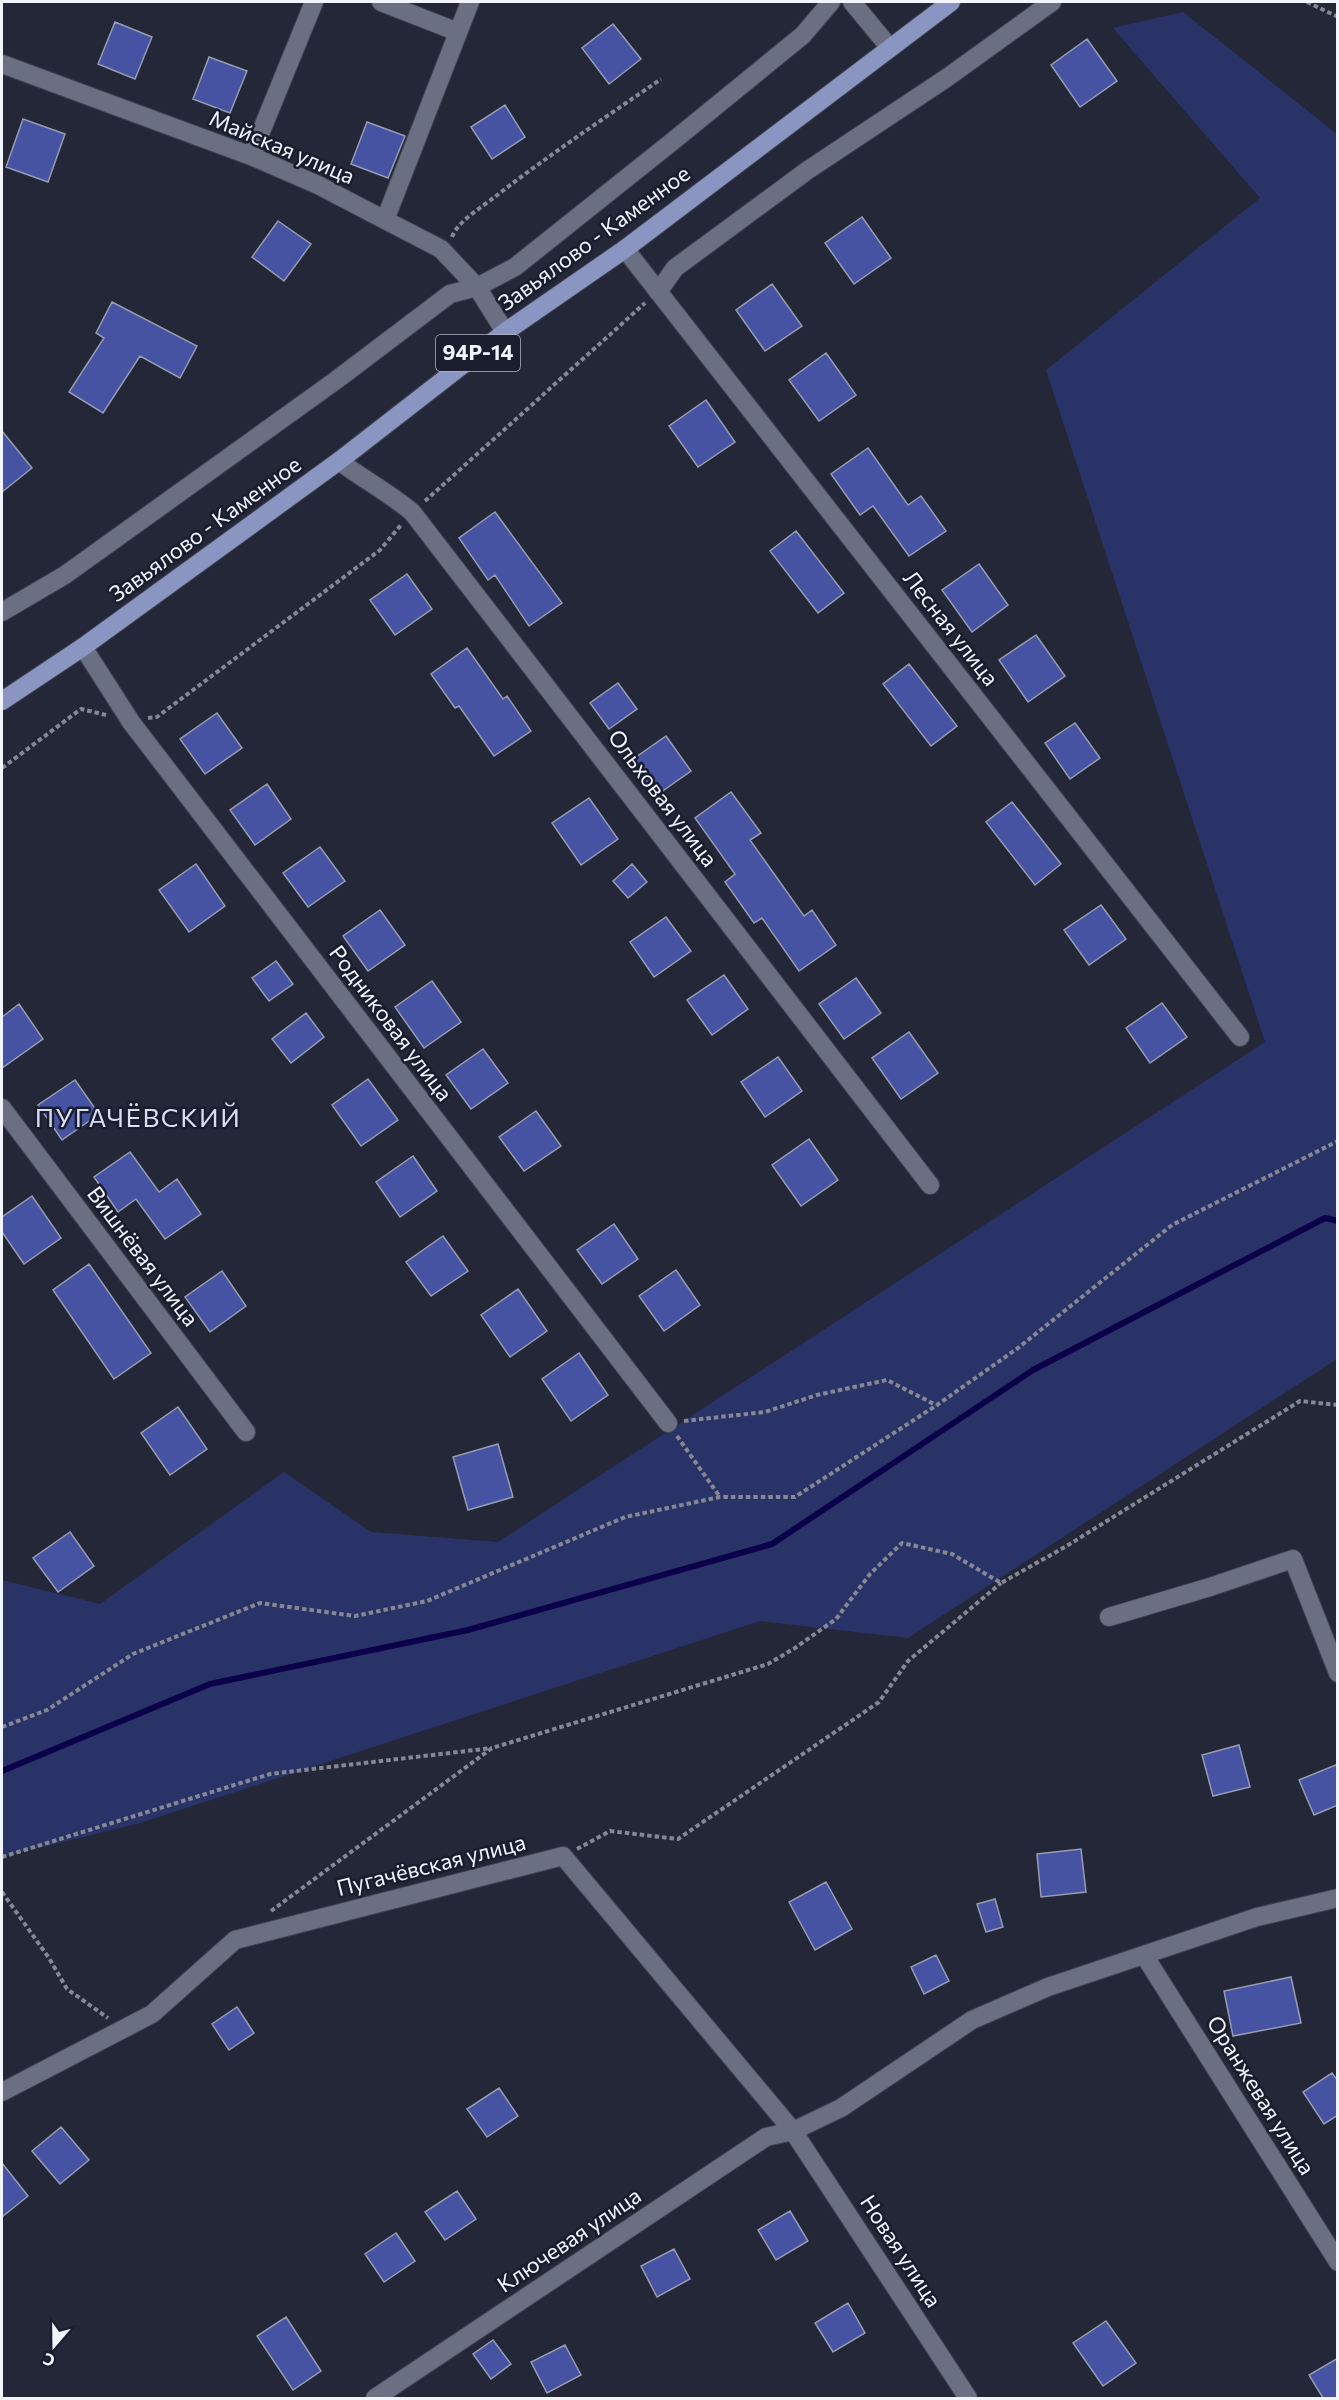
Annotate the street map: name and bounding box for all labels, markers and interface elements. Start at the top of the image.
street label: Майская улица [206,104,359,189]
street label: Завьялово - Каменное [493,159,695,316]
road number: 94Р-14 [436,335,520,371]
street label: Завьялово - Каменное [104,450,306,607]
street label: Лесная улица [898,565,1005,691]
street label: Ольховая улица [603,724,724,872]
street label: Родниковая улица [324,940,459,1106]
district label: ПУГАЧЁВСКИЙ [35,1101,241,1132]
street label: Вишнёвая улица [82,1180,205,1331]
street label: Пугачёвская улица [334,1828,528,1901]
street label: Оранжевая улица [1202,2010,1321,2179]
street label: Ключевая улица [492,2181,646,2298]
street label: Новая улица [855,2189,948,2312]
north arrow [24,2316,84,2376]
text: С [40,2350,57,2371]

